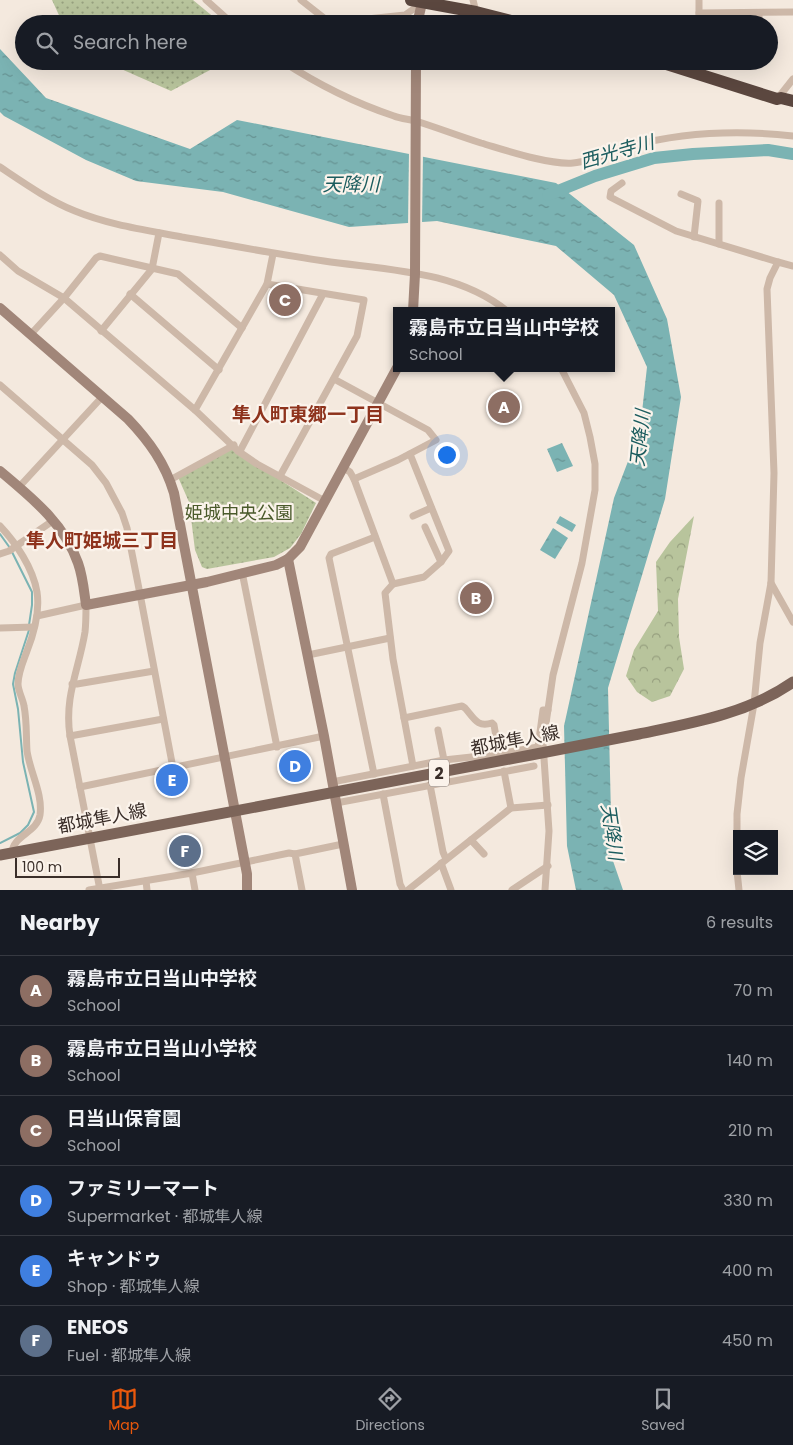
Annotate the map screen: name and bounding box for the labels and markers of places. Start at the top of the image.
pin: C [269,281,301,319]
pin: A [488,388,520,426]
pin: B [460,579,492,617]
pin: D [279,747,311,785]
pin: E [156,761,188,799]
pin: F [169,832,201,870]

